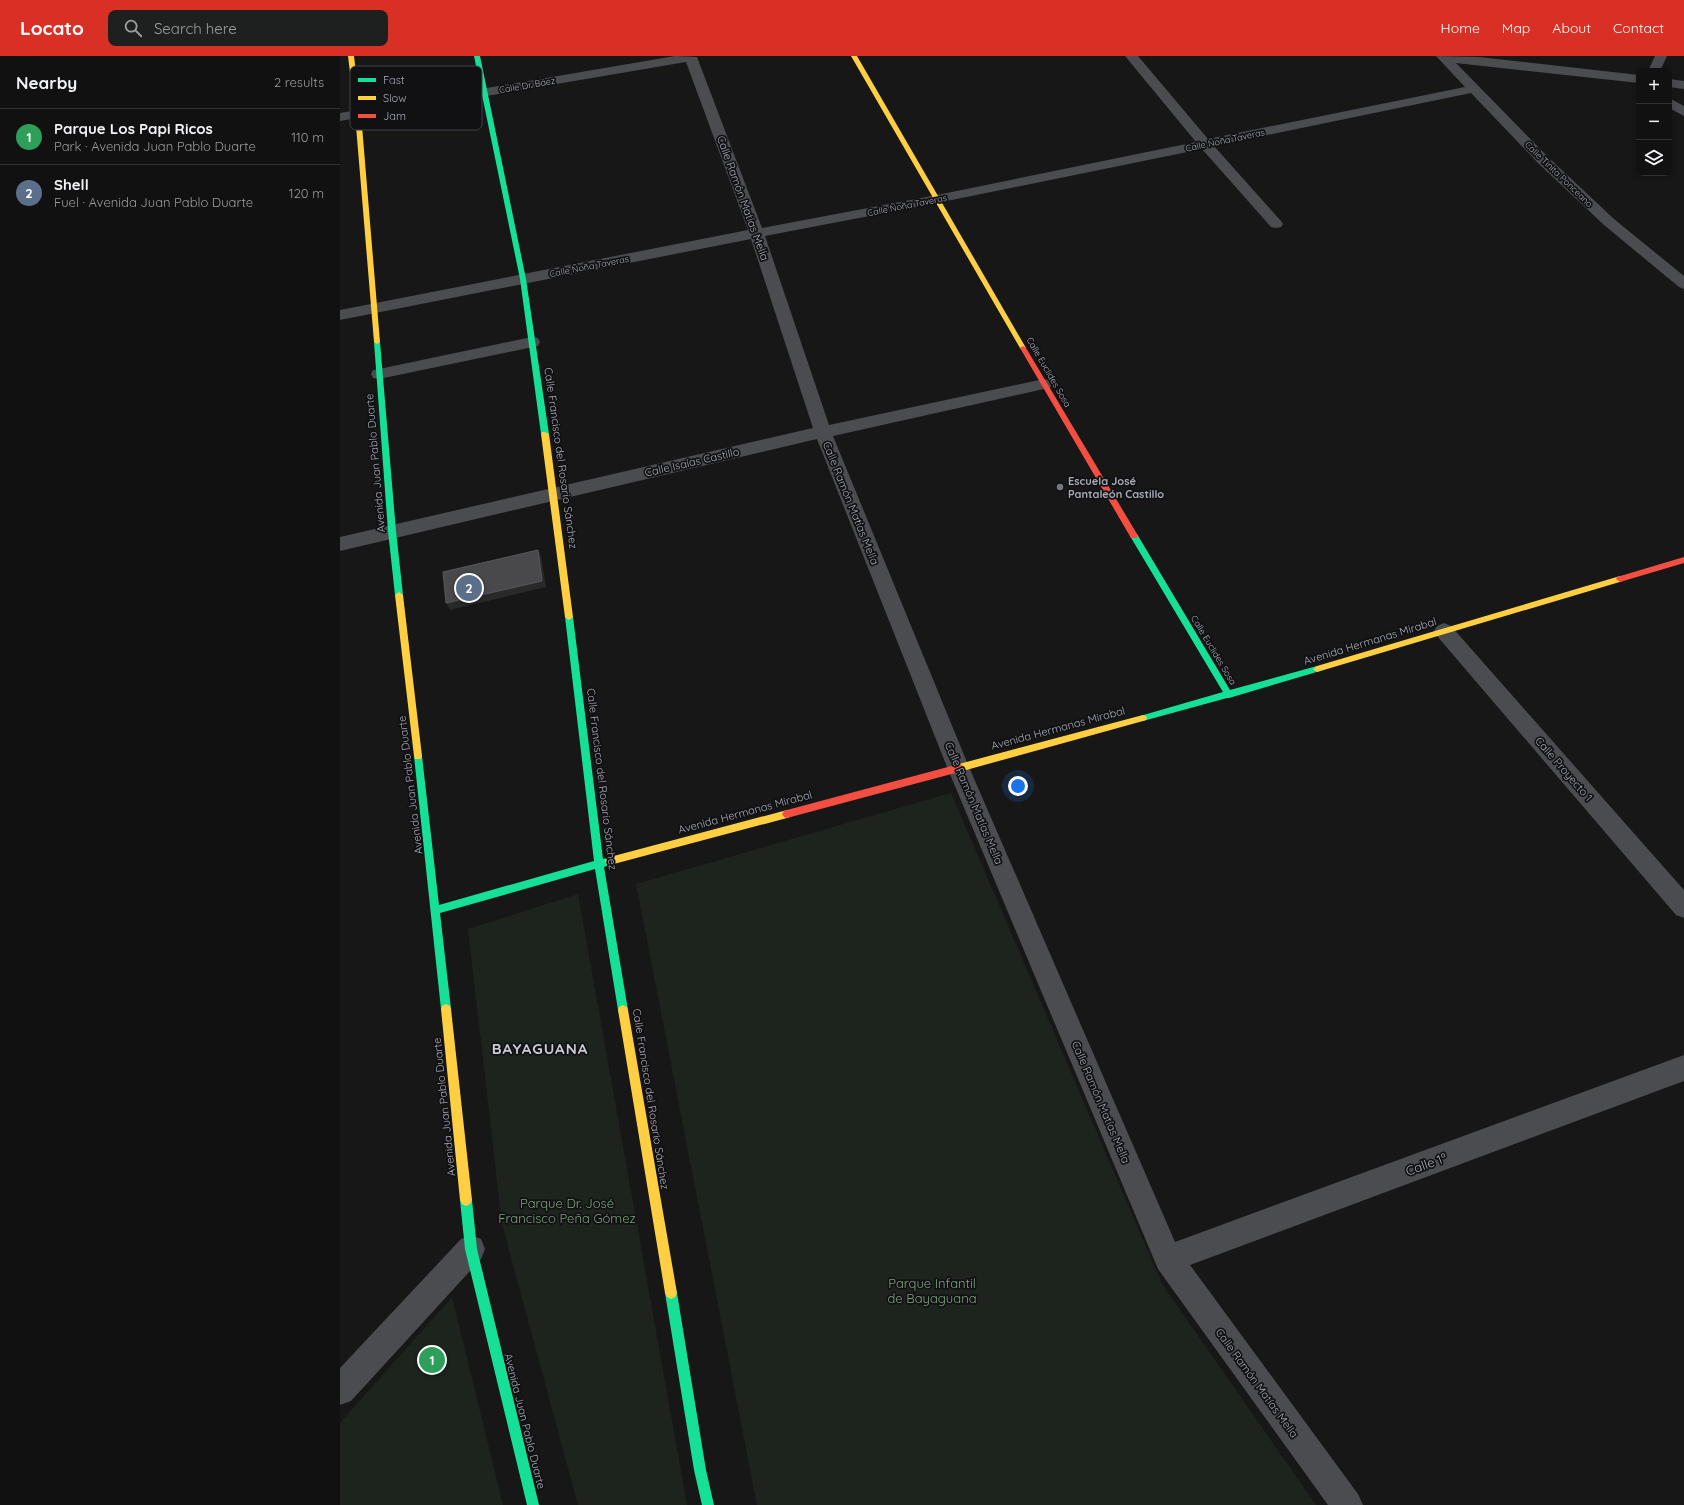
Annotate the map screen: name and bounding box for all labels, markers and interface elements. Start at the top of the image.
search box [108,10,388,46]
text: Locato [20,16,84,40]
icon: search [122,17,144,39]
text: Search here [154,19,237,38]
text: Home [1441,19,1480,37]
text: Map [1502,19,1530,37]
text: About [1552,19,1591,37]
text: Contact [1613,19,1664,37]
legend [350,66,482,130]
map controls [1636,68,1672,176]
button: + [1636,68,1672,104]
text: Nearby [16,72,77,93]
text: Fast [383,73,405,87]
text: 2 results [274,74,324,90]
street label: Calle Dr. Báez [498,75,556,95]
text: Slow [383,91,407,105]
button: − [1636,104,1672,140]
text: Jam [383,109,406,123]
text: Parque Los Papi Ricos [54,119,213,138]
street label: Calle Ñoña Taveras [1184,126,1266,154]
text: 1 [26,129,32,145]
text: 110 m [291,129,324,145]
street label: Calle Ramón Matías Mella [714,134,772,262]
text: Park · Avenida Juan Pablo Duarte [54,138,256,154]
street label: Calle Tinita Ponceano [1523,139,1595,209]
button: layers [1636,140,1672,176]
text: Shell [54,175,89,194]
text: 2 [25,185,33,201]
text: 120 m [289,185,324,201]
street label: Calle Ñoña Taveras [866,192,948,218]
text: Fuel · Avenida Juan Pablo Duarte [54,194,253,210]
street label: Calle Ñoña Taveras [548,253,630,279]
street label: Calle Euclides Sosa [1024,335,1074,409]
street label: Calle Francisco del Rosario Sánchez [541,366,581,550]
street label: Avenida Juan Pablo Duarte [362,393,388,533]
street label: Calle Ramón Matías Mella [820,439,882,567]
street label: Calle Isaías Castillo [643,444,741,480]
place label: Escuela José Pantaleón Castillo [1068,474,1164,501]
marker: Escuela José Pantaleón Castillo [1055,482,1065,492]
pin: 2 [456,573,482,603]
street label: Calle Euclides Sosa [1189,613,1239,687]
street label: Avenida Hermanas Mirabal [1302,614,1438,668]
street label: Calle Francisco del Rosario Sánchez [584,687,620,871]
street label: Avenida Hermanas Mirabal [989,703,1127,753]
street label: Avenida Juan Pablo Duarte [395,715,425,855]
street label: Calle Proyecto 1 [1532,734,1596,804]
street label: Calle Ramón Matías Mella [942,740,1006,866]
your location [1008,776,1028,796]
street label: Avenida Hermanas Mirabal [676,787,814,837]
street label: Calle Francisco del Rosario Sánchez [630,1008,672,1190]
street label: Avenida Juan Pablo Duarte [430,1037,458,1177]
district label: BAYAGUANA [492,1039,588,1058]
street label: Calle Ramón Matías Mella [1069,1039,1133,1165]
street label: Calle 1ª [1403,1149,1449,1179]
park label: Parque Dr. José Francisco Peña Gómez [498,1195,636,1226]
park label: Parque Infantil de Bayaguana [887,1275,977,1306]
street label: Calle Ramón Matías Mella [1213,1326,1301,1440]
pin: 1 [419,1345,445,1375]
street label: Avenida Juan Pablo Duarte [501,1352,549,1490]

